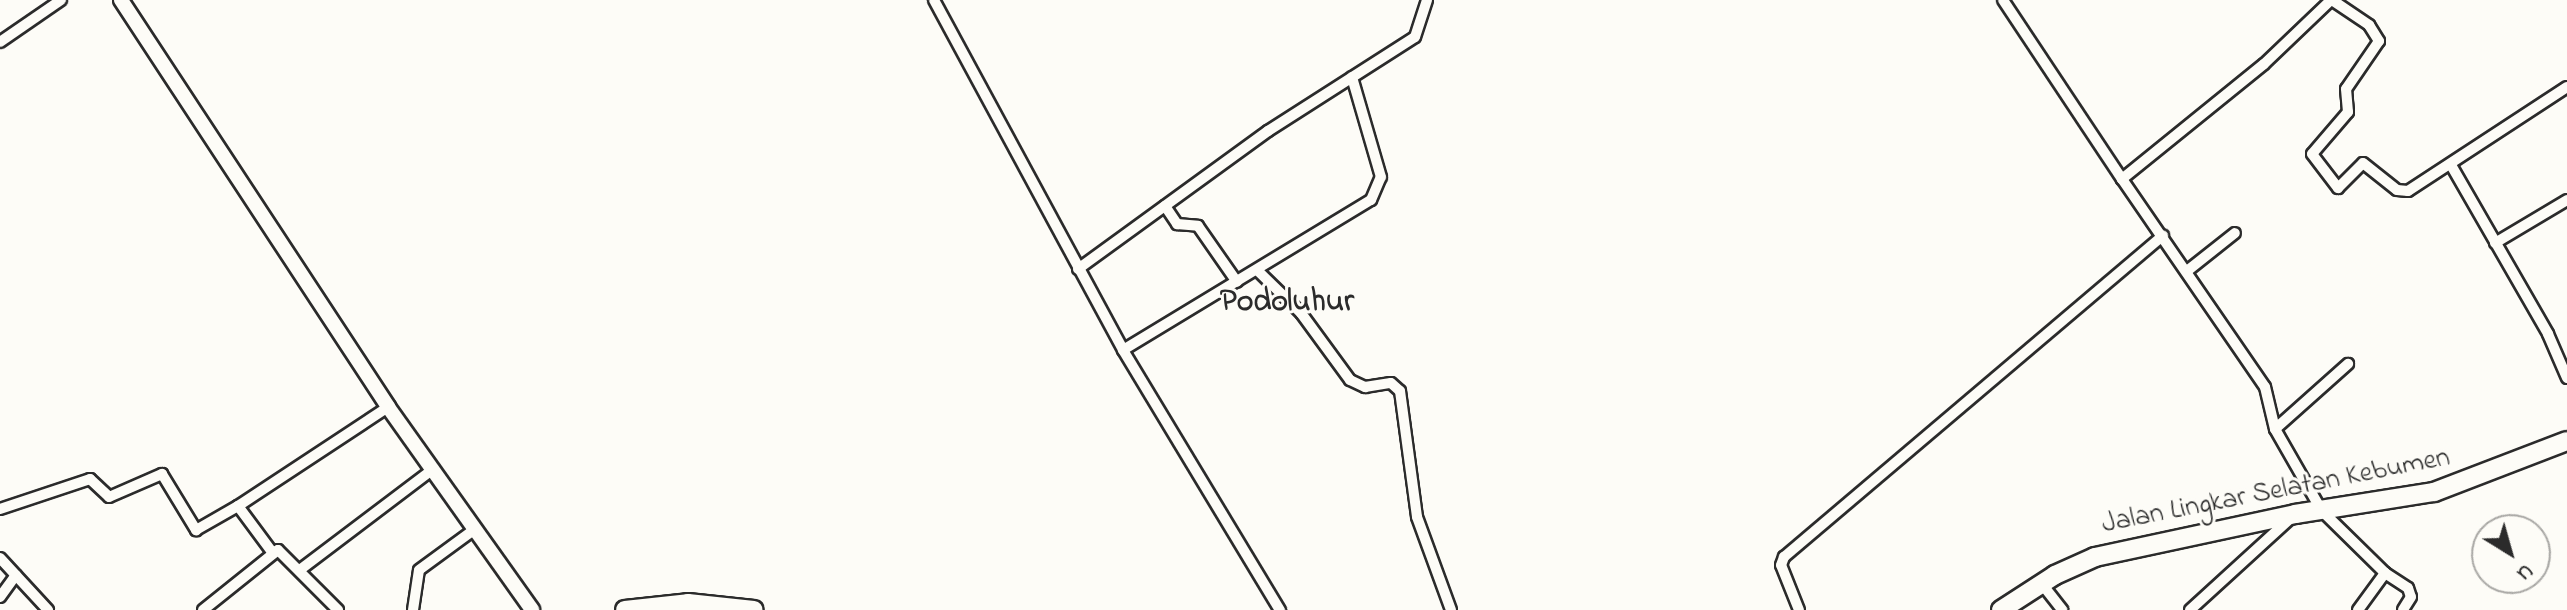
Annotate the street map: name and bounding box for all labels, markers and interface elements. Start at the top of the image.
district label: Podoluhur [1220,284,1354,322]
street label: Jalan Lingkar Selatan Kebumen [2099,442,2453,542]
north arrow [2471,514,2551,594]
text: U [2509,555,2539,589]

